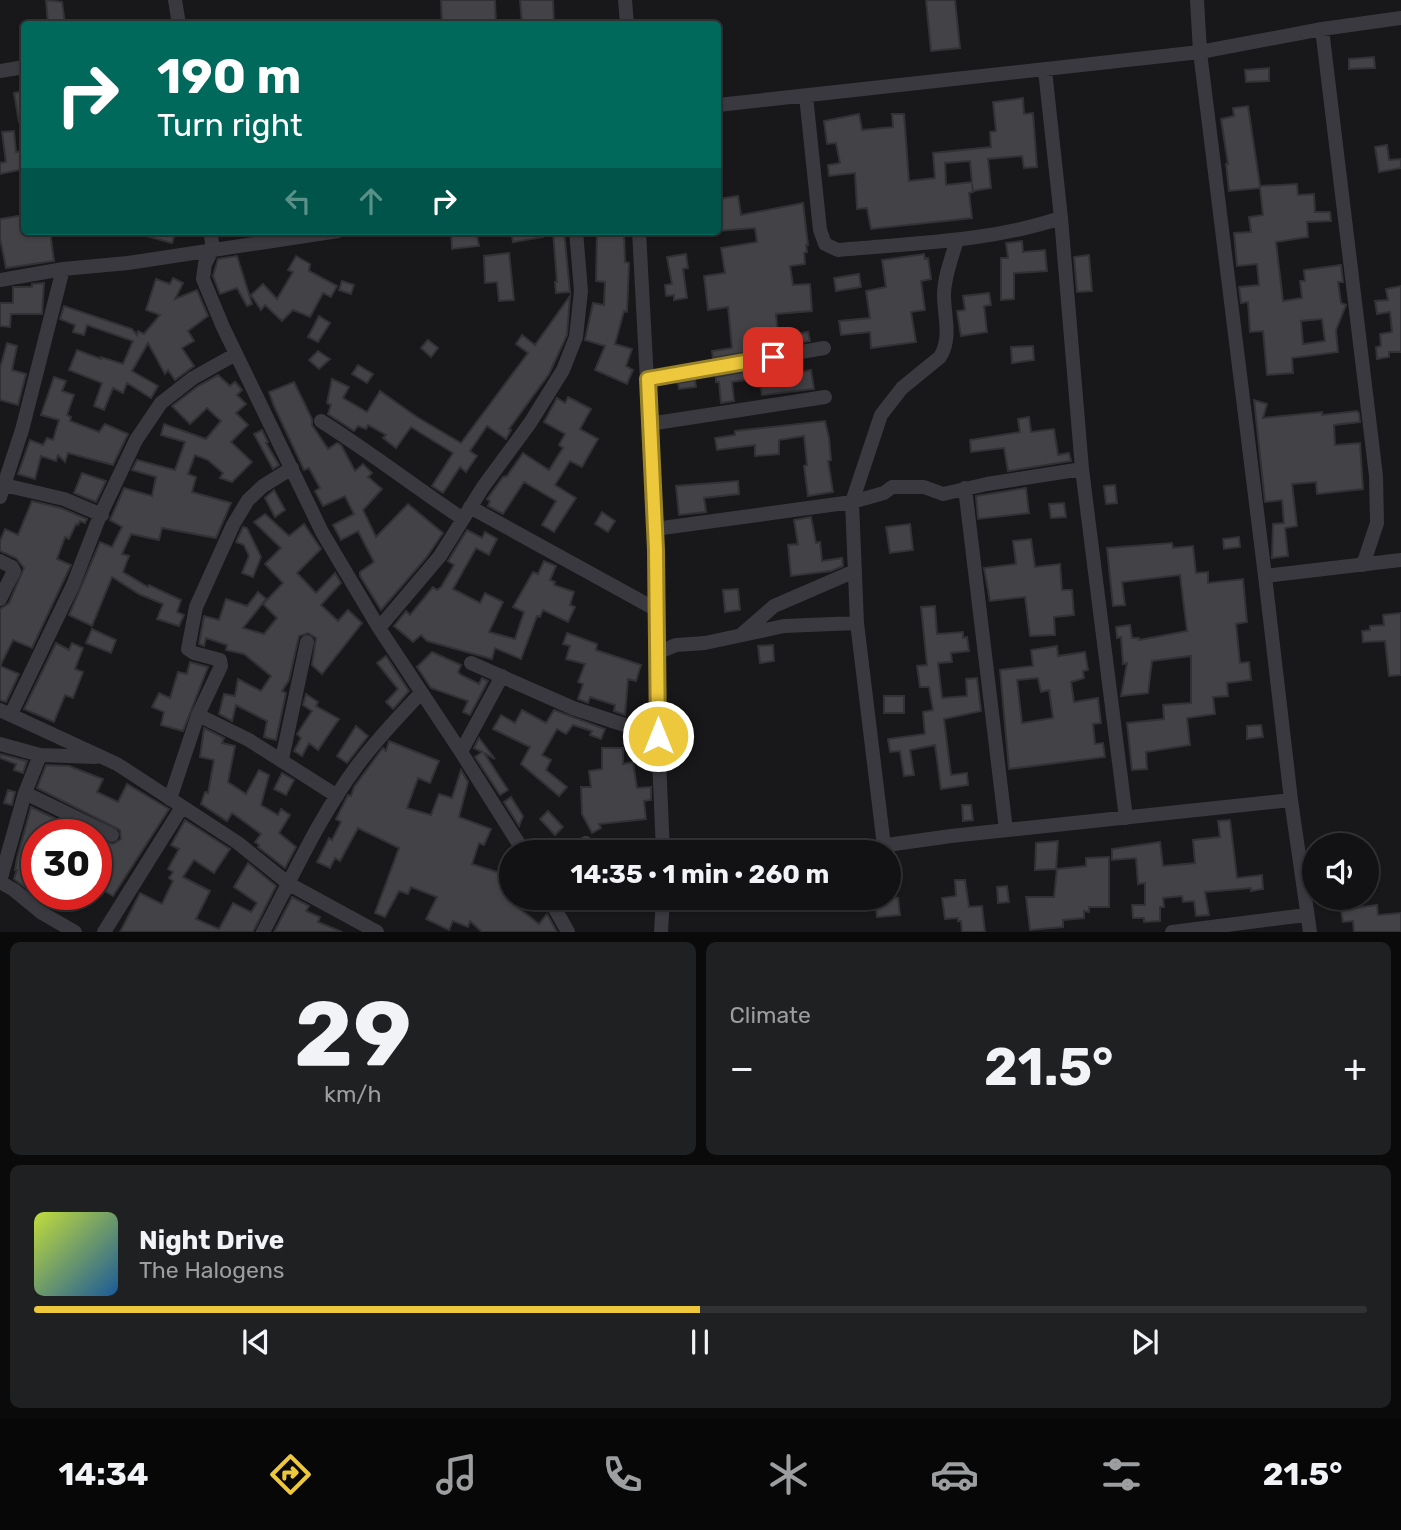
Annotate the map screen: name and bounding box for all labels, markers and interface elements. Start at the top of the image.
text: 190 m [157,47,301,105]
icon: right [42,49,133,140]
text: Turn right [157,106,302,144]
icon: left [279,182,317,220]
icon: ahead [352,182,390,220]
icon: right [425,182,463,220]
pin [743,327,803,387]
icon: arrive [754,338,792,376]
position arrow [621,699,695,773]
speed limit sign: 30 [21,819,112,910]
map controls [1302,833,1379,910]
button: sound [1302,833,1379,910]
text: 14:35 · 1 min · 260 m [571,859,829,890]
text: 29 [294,980,411,1088]
text: Climate [730,1001,811,1029]
text: 21.5° [984,1036,1113,1098]
text: − [730,1045,754,1091]
text: + [1343,1045,1367,1091]
text: km/h [324,1080,381,1108]
text: Night Drive [139,1225,284,1256]
text: The Halogens [139,1256,285,1284]
icon: previous [237,1323,275,1361]
icon: pause [681,1323,719,1361]
icon: next [1126,1323,1164,1361]
icon: directions [266,1450,315,1499]
icon: music [432,1450,481,1499]
icon: phone [598,1450,647,1499]
icon: climate [764,1450,813,1499]
icon: car [930,1450,979,1499]
icon: filters [1097,1450,1146,1499]
text: 14:34 [59,1455,149,1493]
text: 21.5° [1263,1455,1342,1493]

